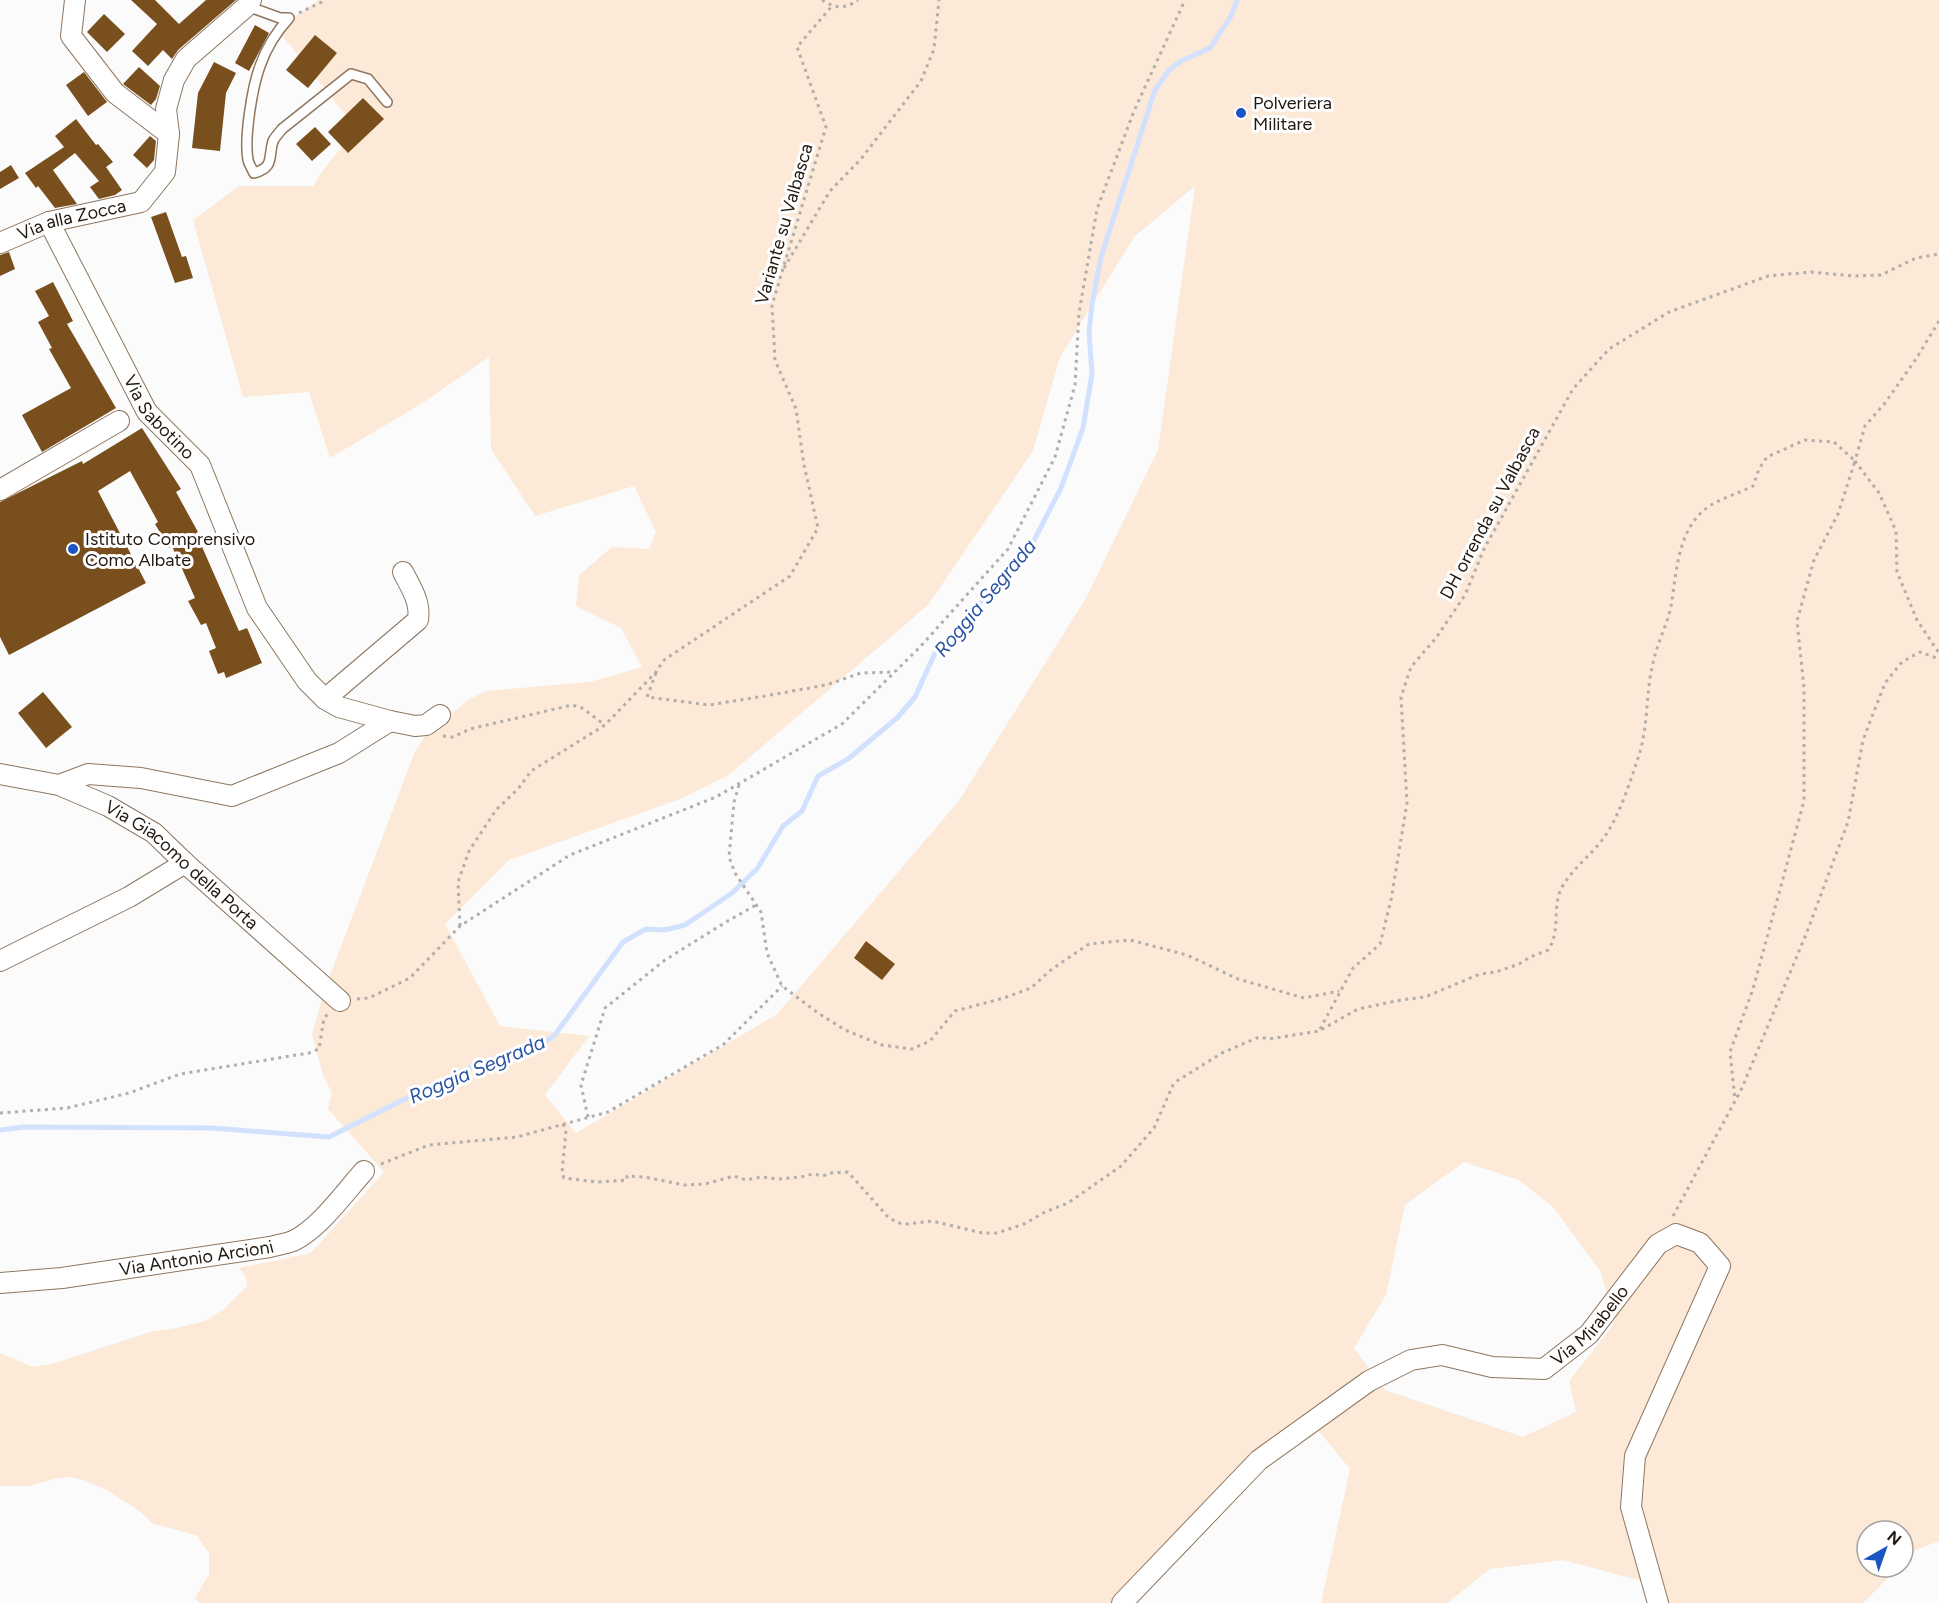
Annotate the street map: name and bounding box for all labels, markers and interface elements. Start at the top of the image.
place label: Polveriera Militare [1253,92,1332,135]
marker: Polveriera Militare [1234,106,1248,120]
street label: Variante su Valbasca [751,141,817,307]
street label: Via alla Zocca [14,195,128,245]
street label: Via Sabotino [119,371,199,464]
street label: DH orrenda su Valbasca [1435,423,1545,603]
place label: Istituto Comprensivo Como Albate [85,528,255,571]
water label: Roggia Segrada [929,534,1041,662]
marker: Istituto Comprensivo Como Albate [66,542,80,556]
street label: Via Giacomo della Porta [101,796,263,934]
water label: Roggia Segrada [405,1029,549,1109]
street label: Via Antonio Arcioni [118,1235,276,1280]
street label: Via Mirabello [1547,1281,1633,1370]
north arrow [1855,1519,1915,1579]
text: N [1883,1527,1905,1549]

